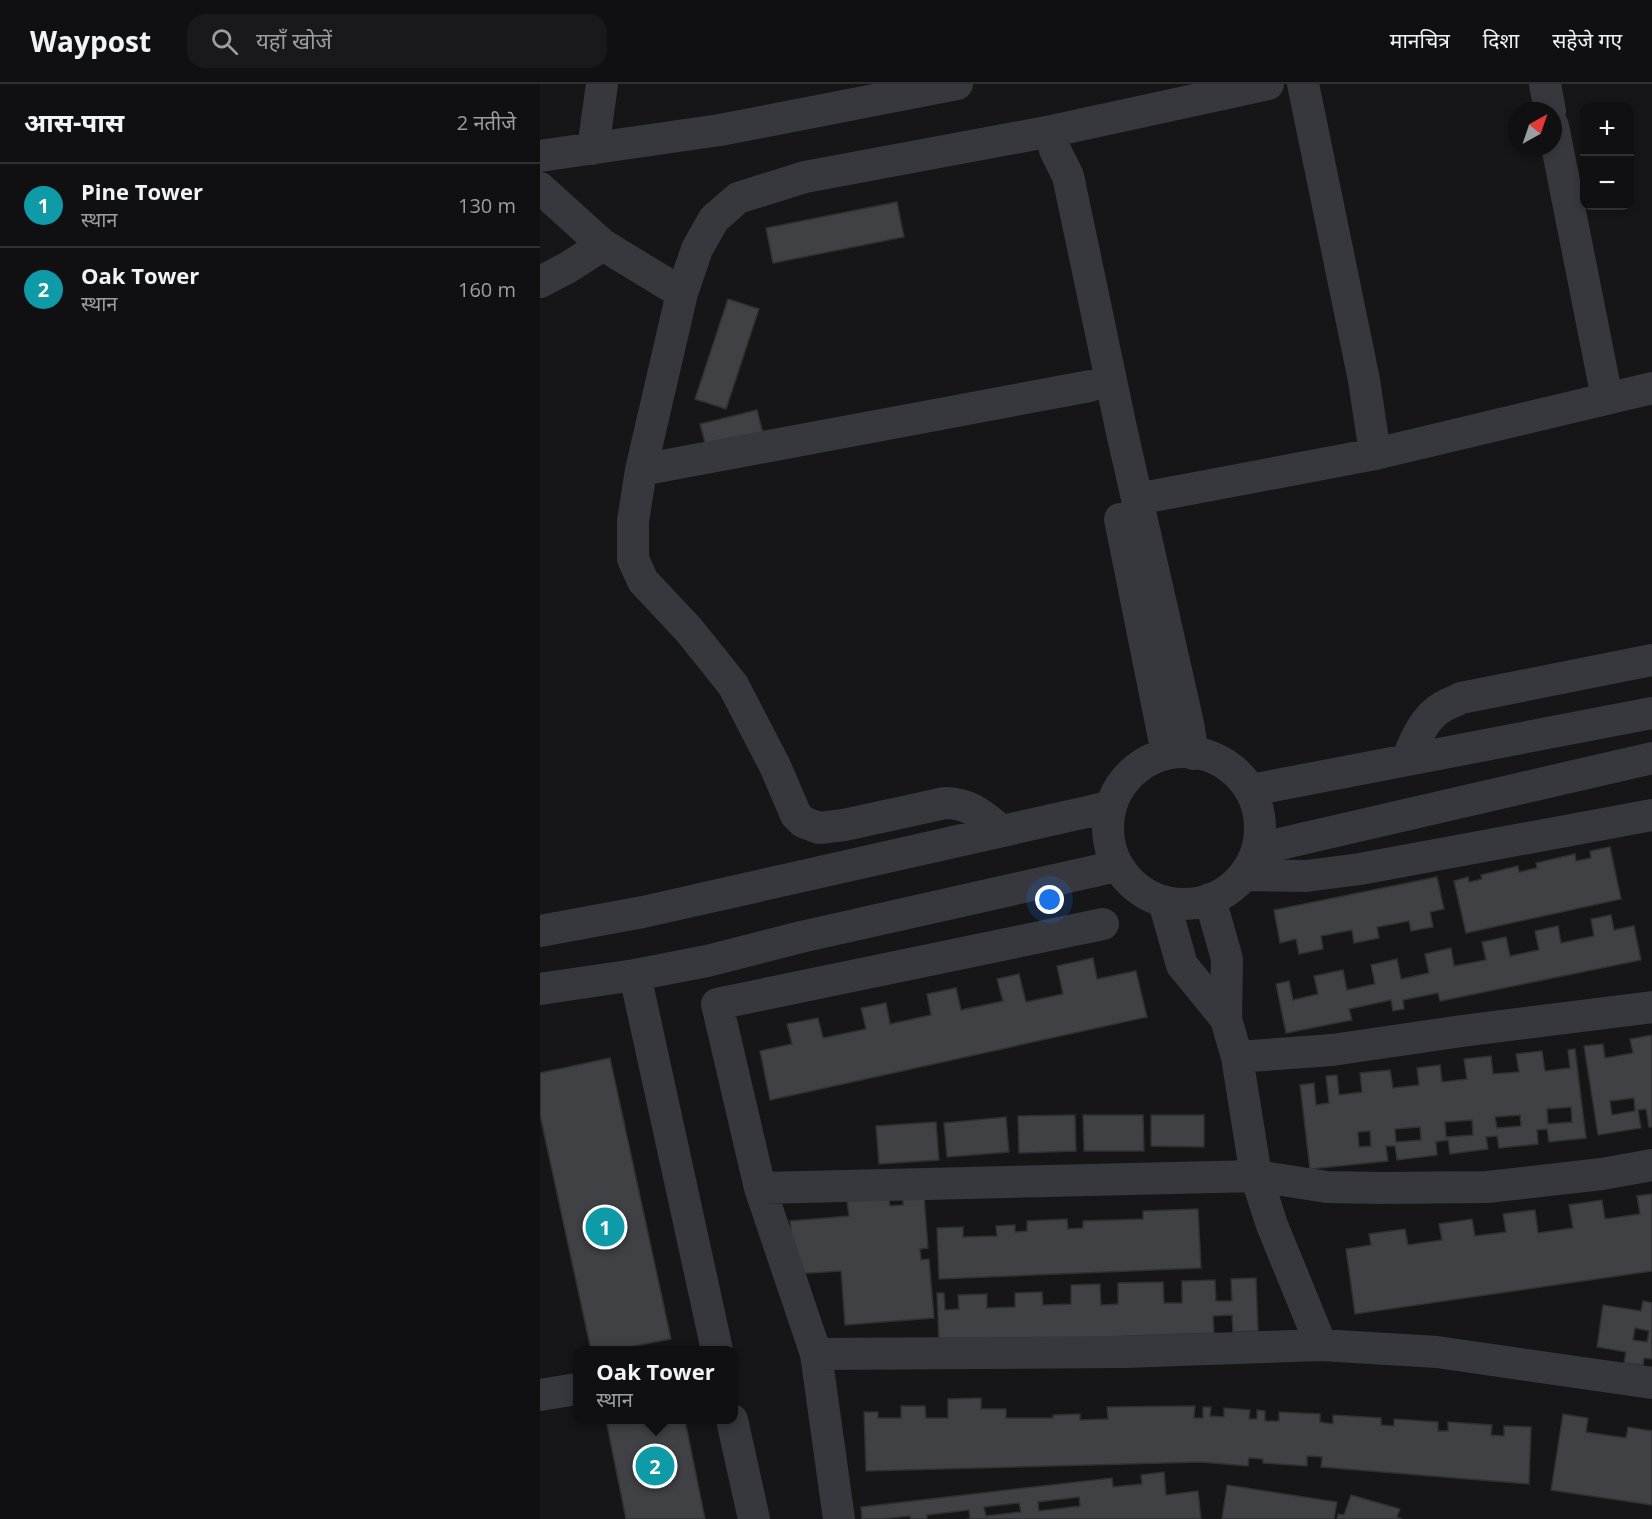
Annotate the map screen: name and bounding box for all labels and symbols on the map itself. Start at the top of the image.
north arrow [1508,102,1562,156]
your location [1035,885,1064,914]
pin: 1 [586,1204,624,1250]
pin: 2 [636,1444,674,1488]

